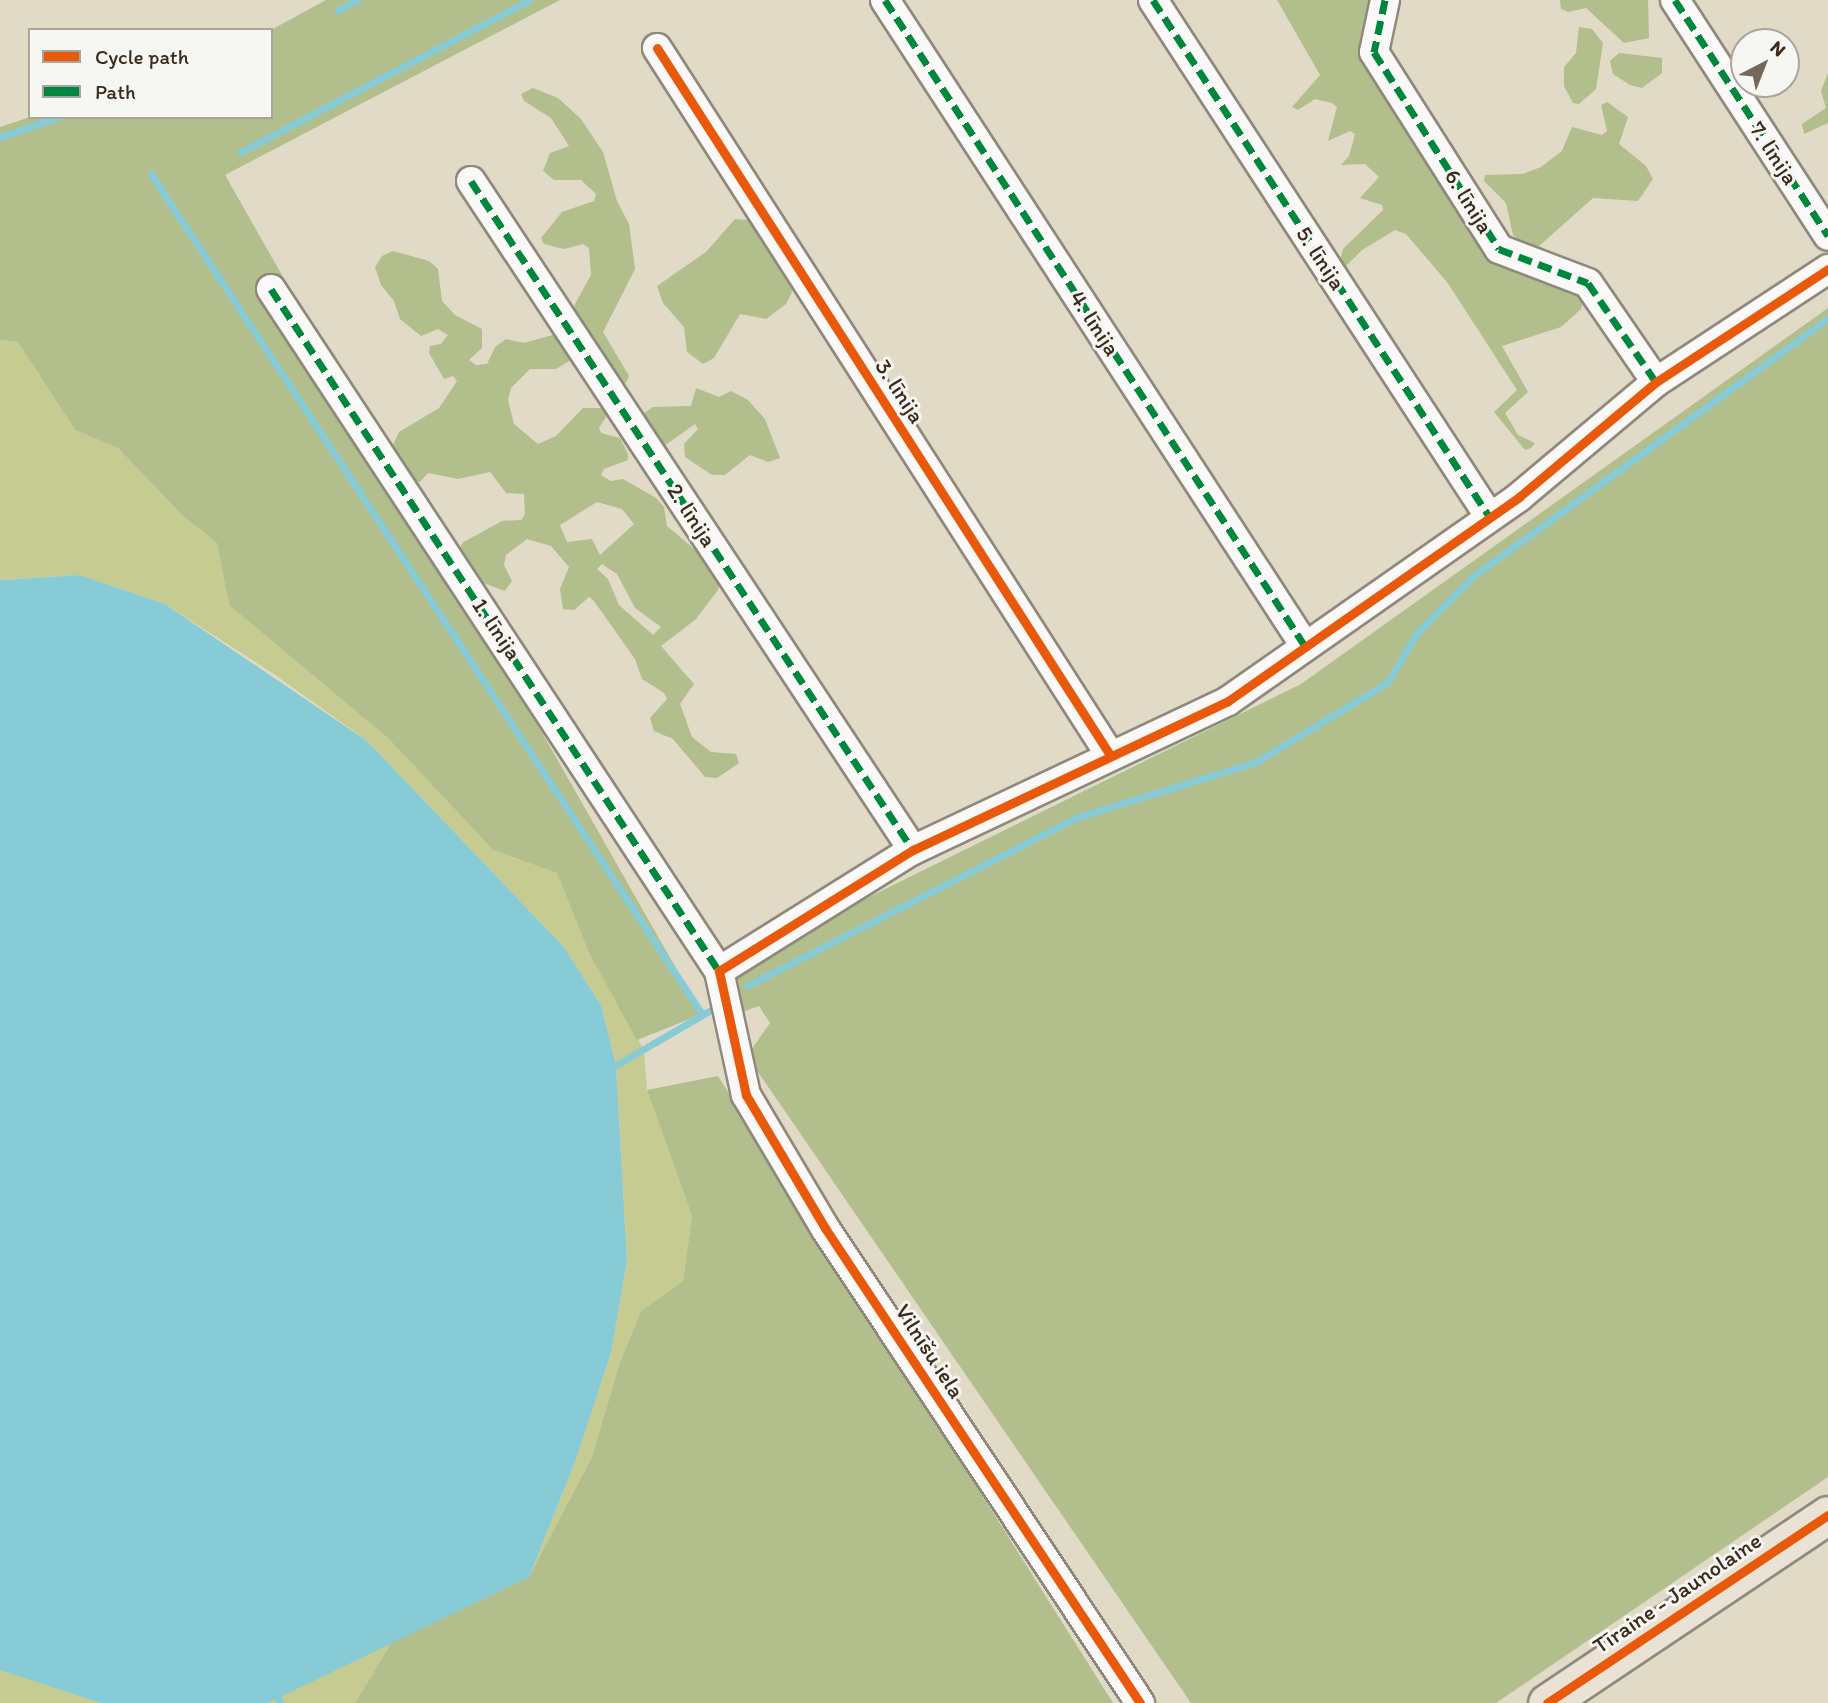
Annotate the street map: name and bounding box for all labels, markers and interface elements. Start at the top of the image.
legend [28,28,273,119]
north arrow [1730,28,1800,98]
text: N [1766,36,1791,61]
text: Cycle path [95,44,189,69]
text: Path [95,79,136,104]
street label: 7. līnija [1743,116,1805,190]
street label: 6. līnija [1439,164,1499,238]
street label: 5. līnija [1290,221,1352,295]
street label: 4. līnija [1064,285,1126,361]
street label: 3. līnija [869,354,931,428]
street label: 2. līnija [661,478,723,552]
street label: 1. līnija [466,593,528,665]
street label: Vilnīšu iela [889,1298,971,1404]
street label: Tīraine - Jaunolaine [1588,1526,1766,1660]

